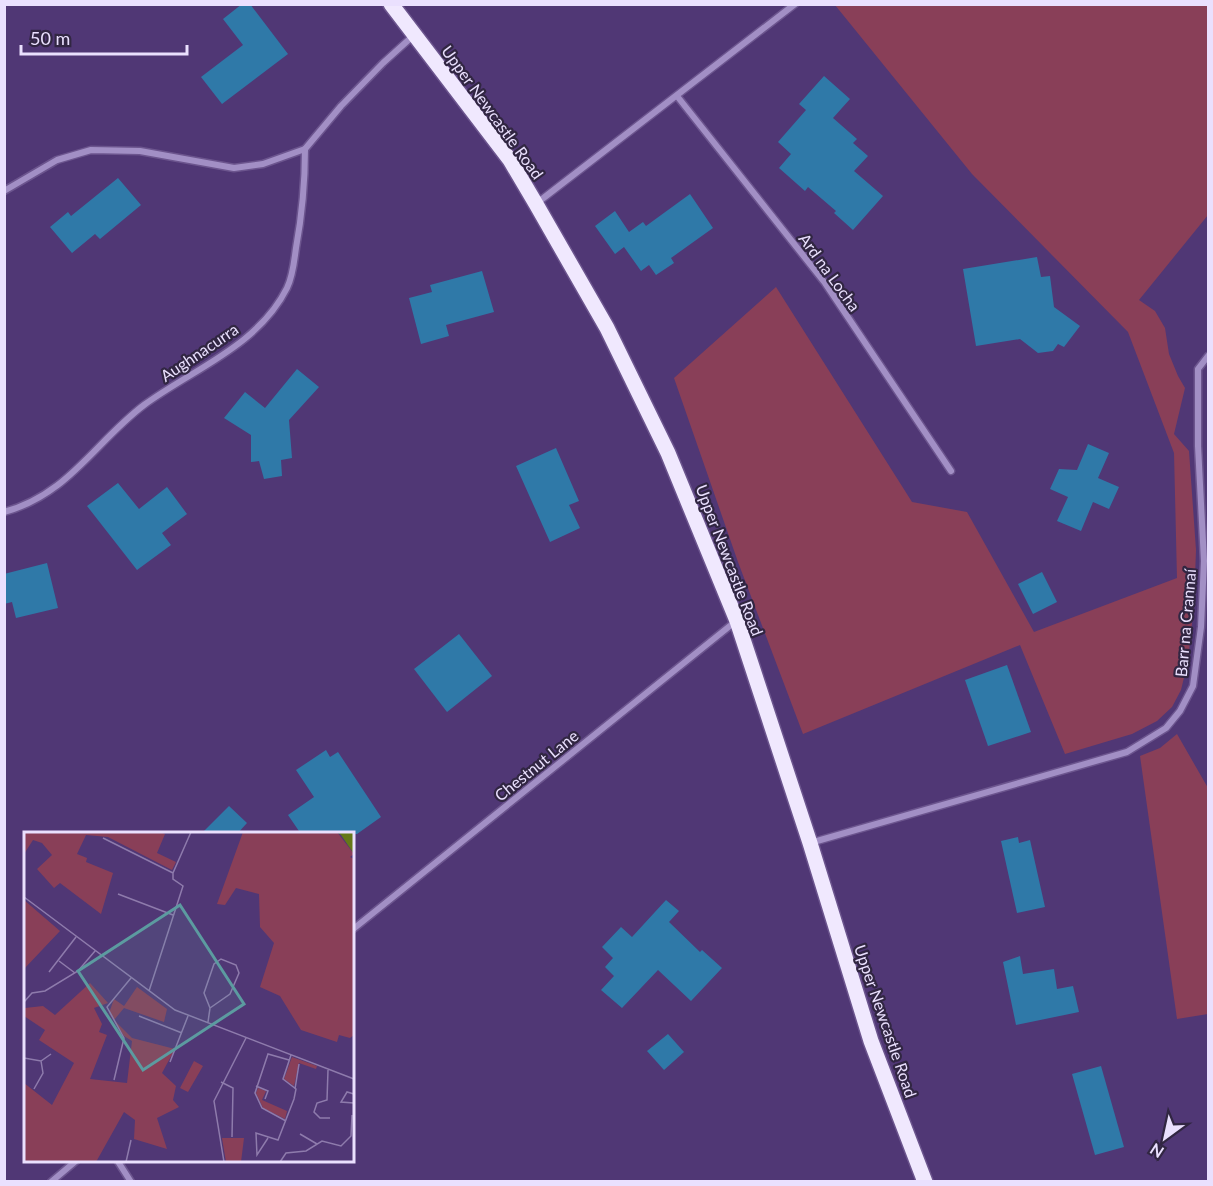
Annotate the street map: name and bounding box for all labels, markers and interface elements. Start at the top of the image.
scale bar [21,18,188,56]
text: 50 m [30,27,70,49]
street label: Upper Newcastle Road [438,42,548,182]
street label: Ard na Locha [795,229,865,315]
street label: Aughnacurra [156,319,242,385]
street label: Upper Newcastle Road [692,482,768,638]
street label: Barr na Crannaí [1171,567,1199,678]
street label: Chestnut Lane [490,726,582,804]
inset map [24,832,354,1162]
street label: Upper Newcastle Road [851,942,921,1100]
north arrow [1135,1108,1195,1168]
text: N [1146,1140,1167,1162]

